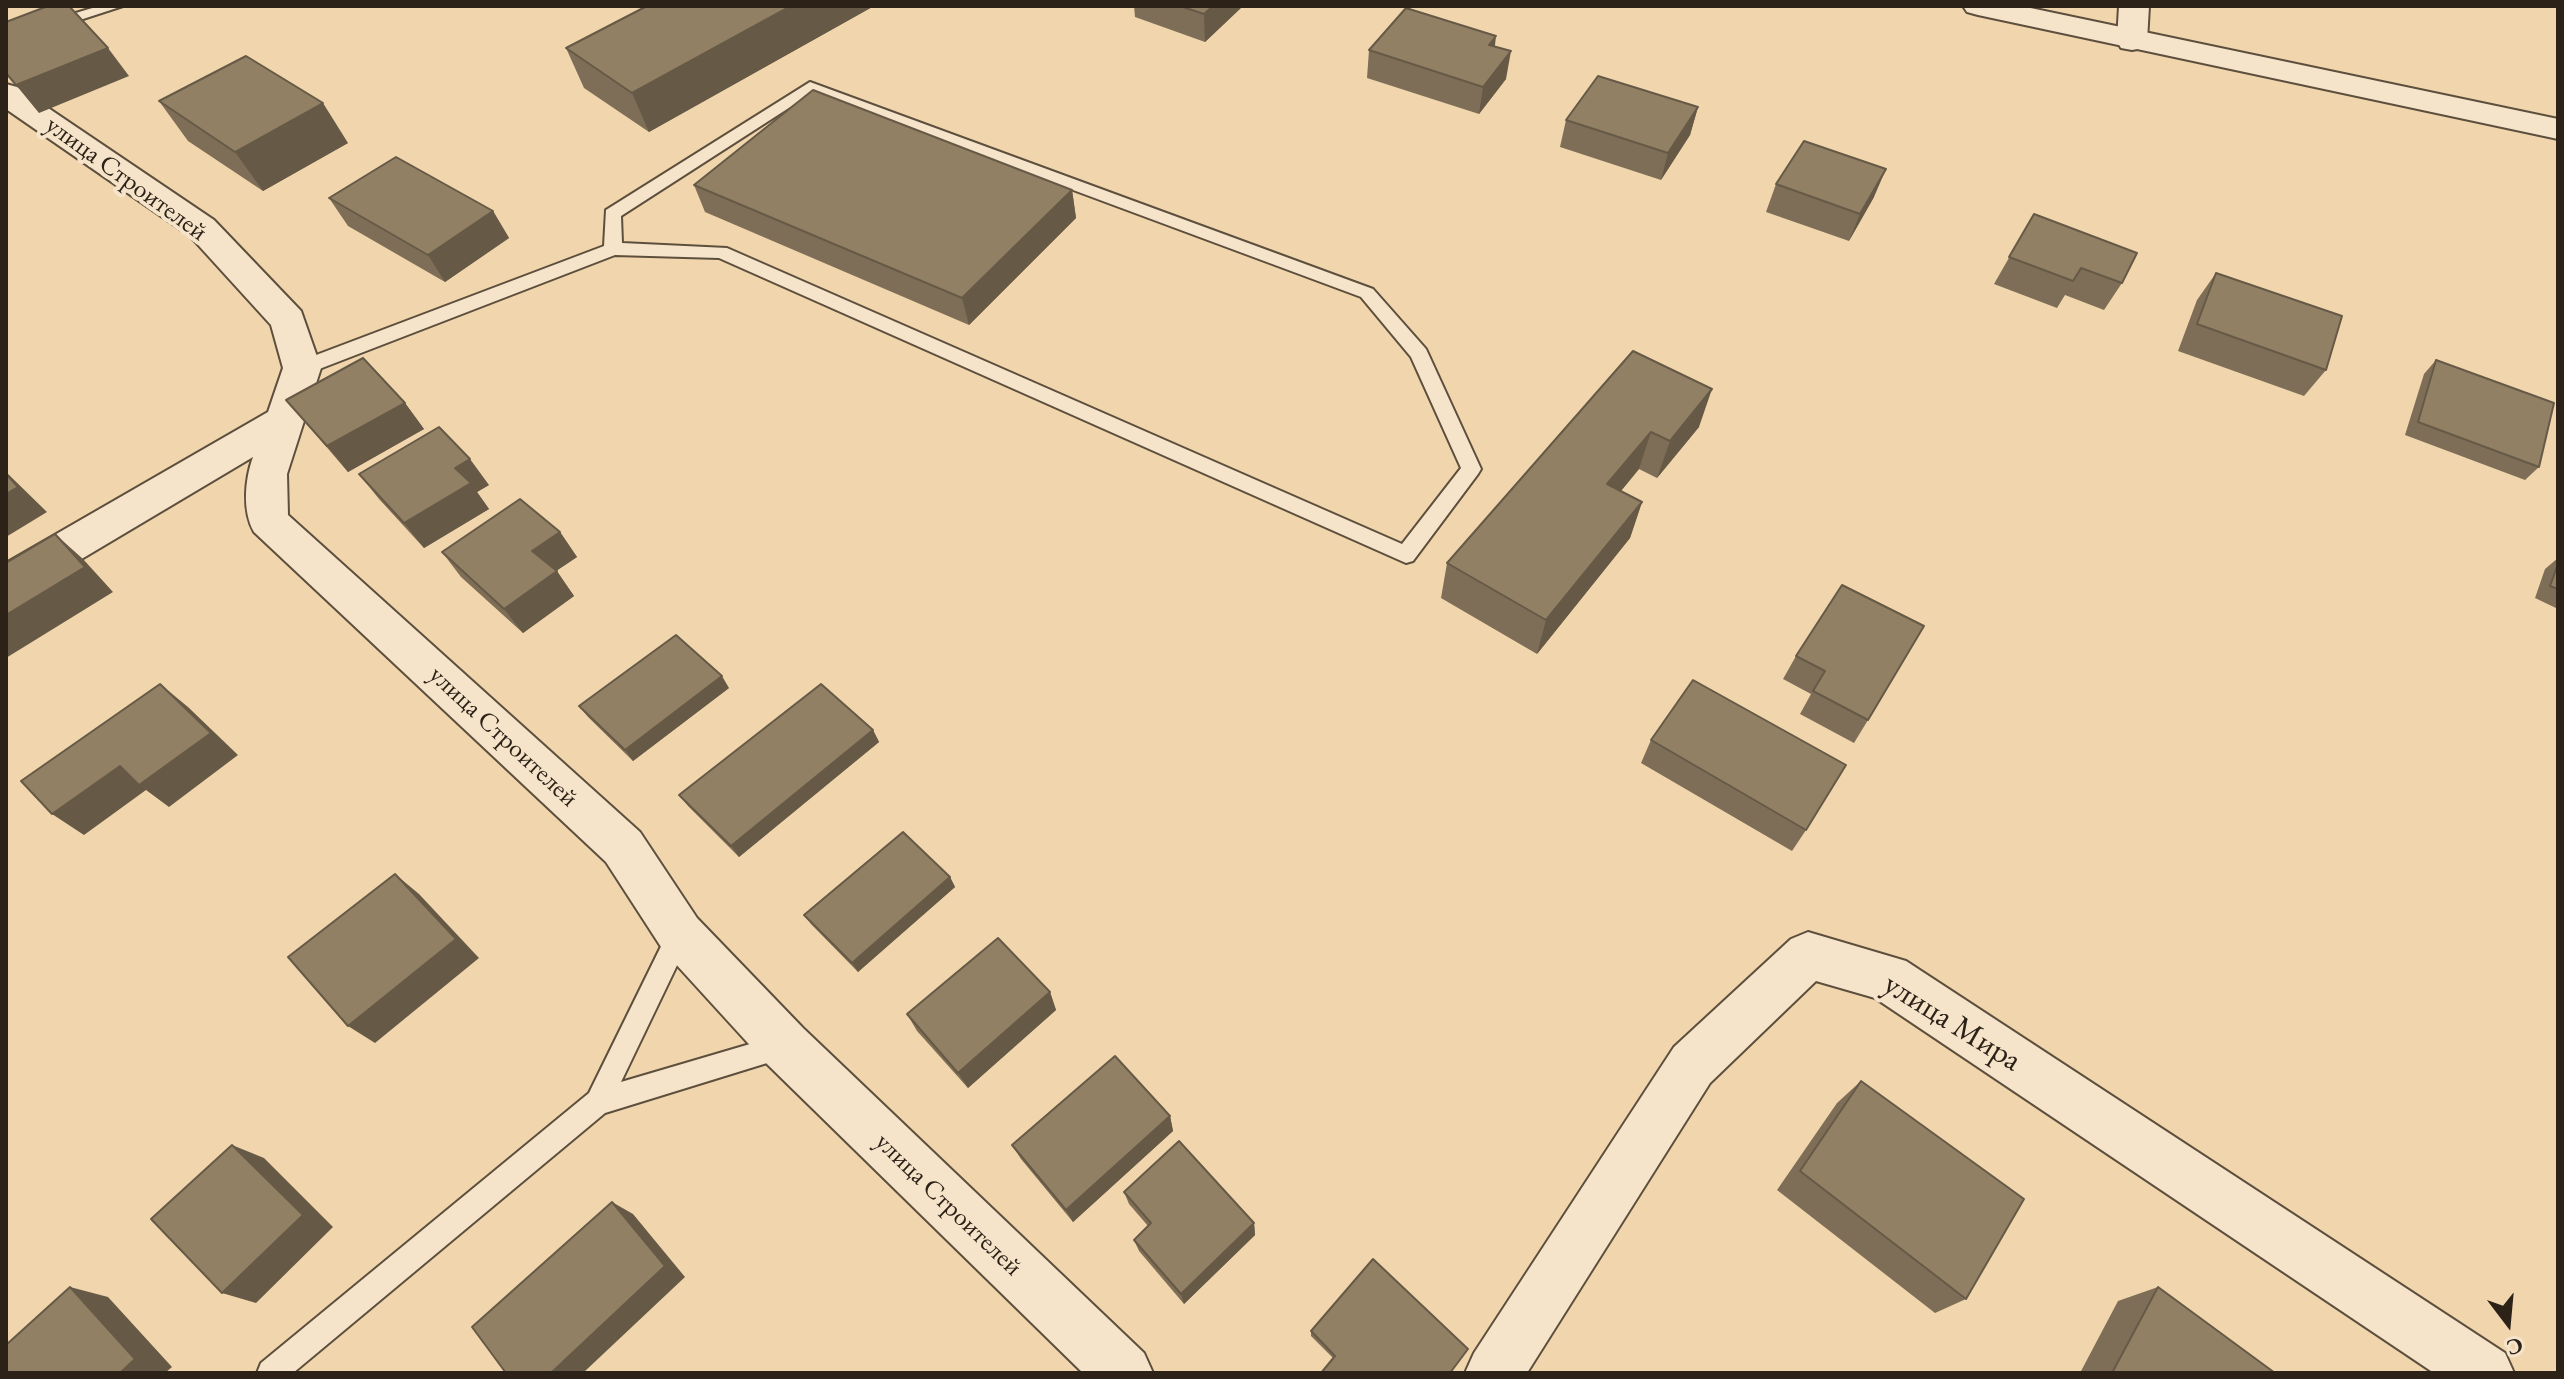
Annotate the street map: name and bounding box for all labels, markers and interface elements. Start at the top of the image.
street label: улица Строителей [39,110,213,248]
street label: улица Строителей [422,660,584,814]
street label: улица Мира [1876,965,2028,1081]
street label: улица Строителей [868,1127,1028,1283]
north arrow [2468,1283,2548,1363]
text: С [2503,1330,2526,1363]

